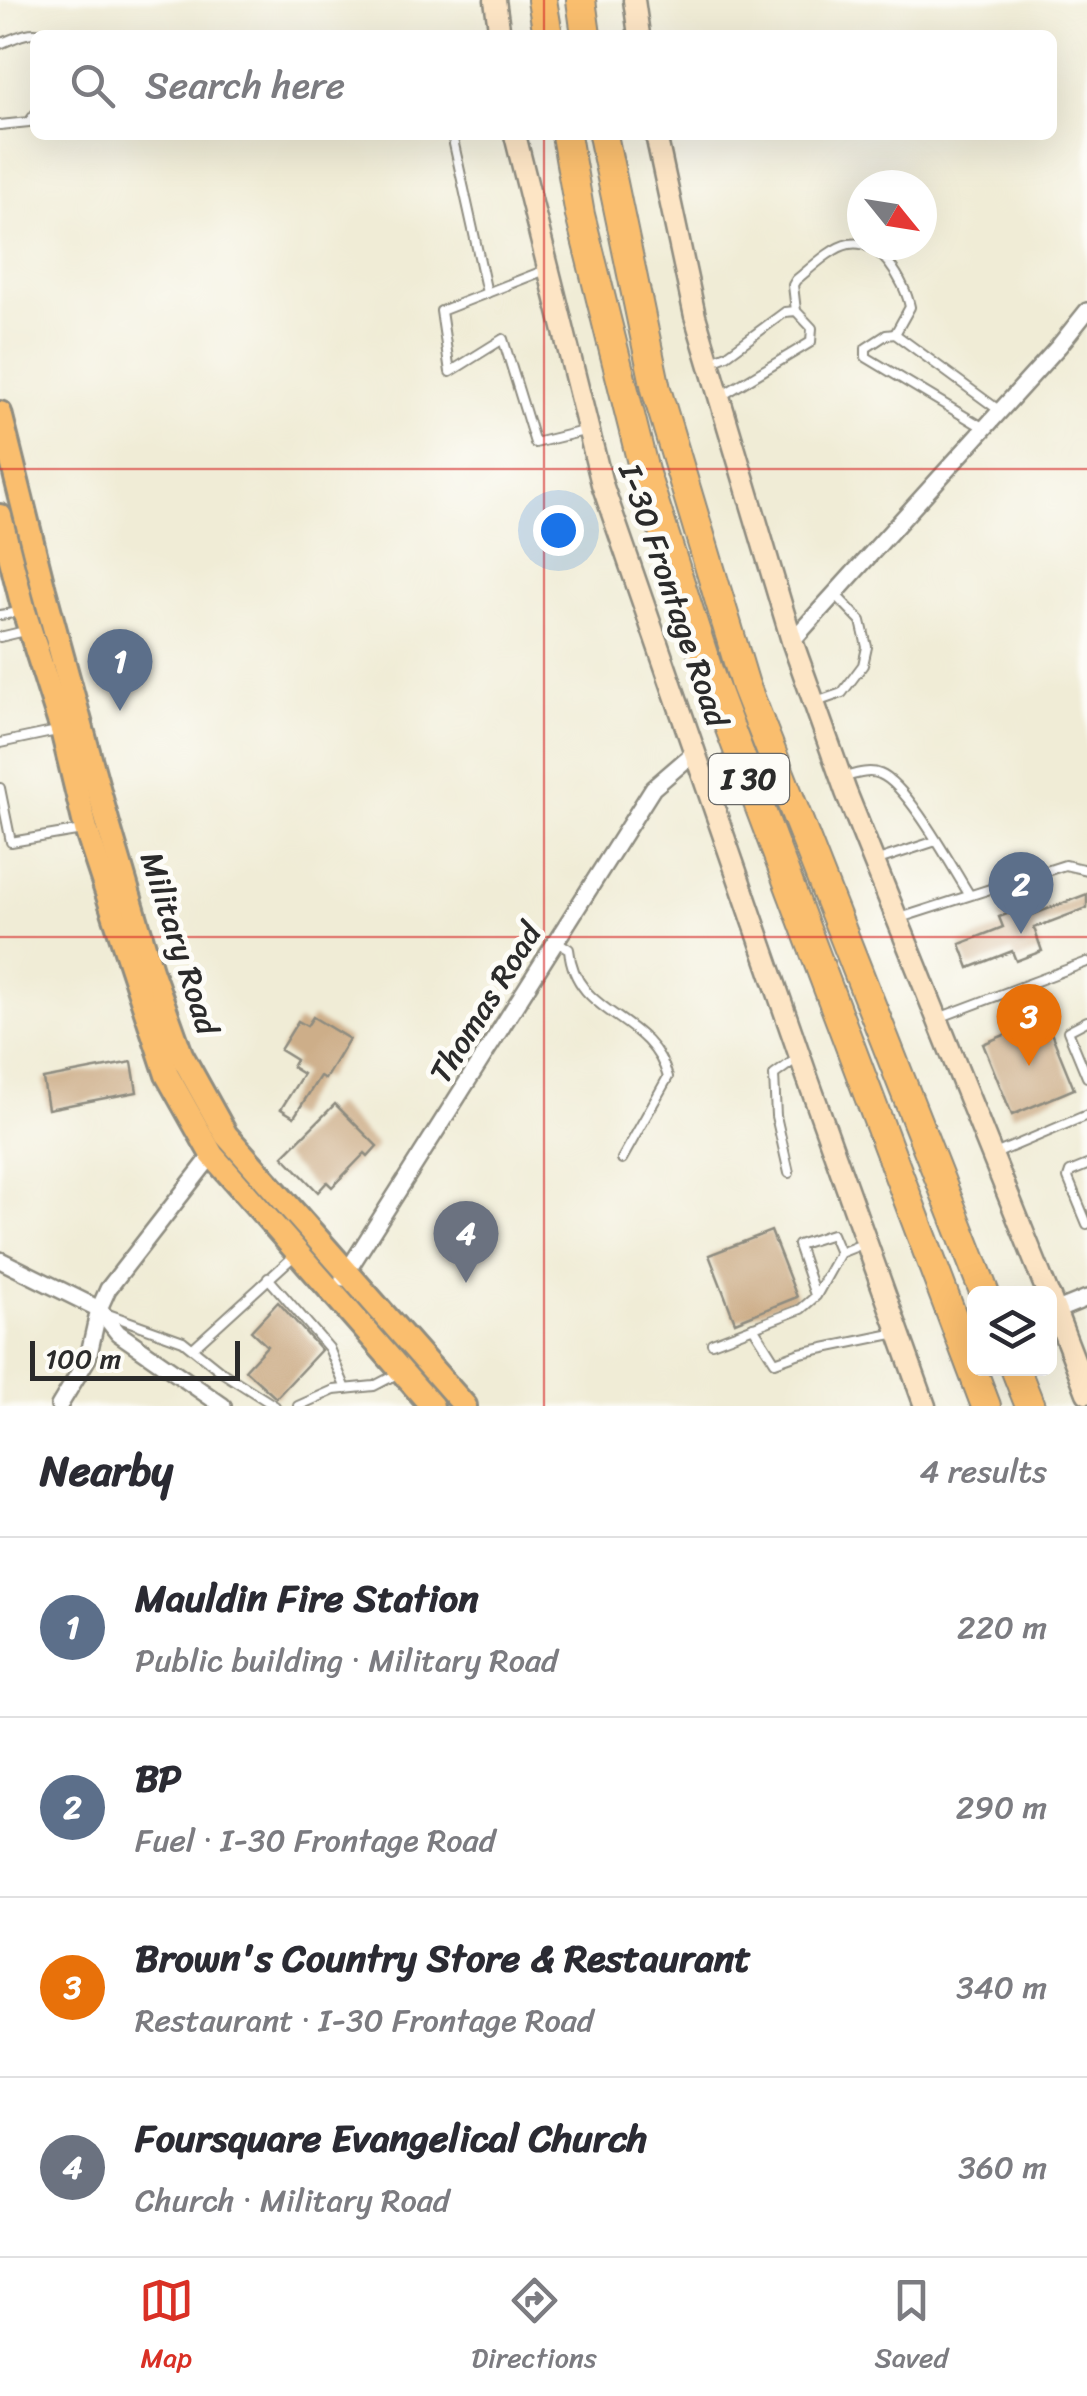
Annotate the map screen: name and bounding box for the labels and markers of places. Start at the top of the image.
pin: 1 [88,628,152,711]
pin: 2 [988,852,1054,934]
pin: 3 [996,984,1062,1066]
pin: 4 [434,1200,498,1283]

